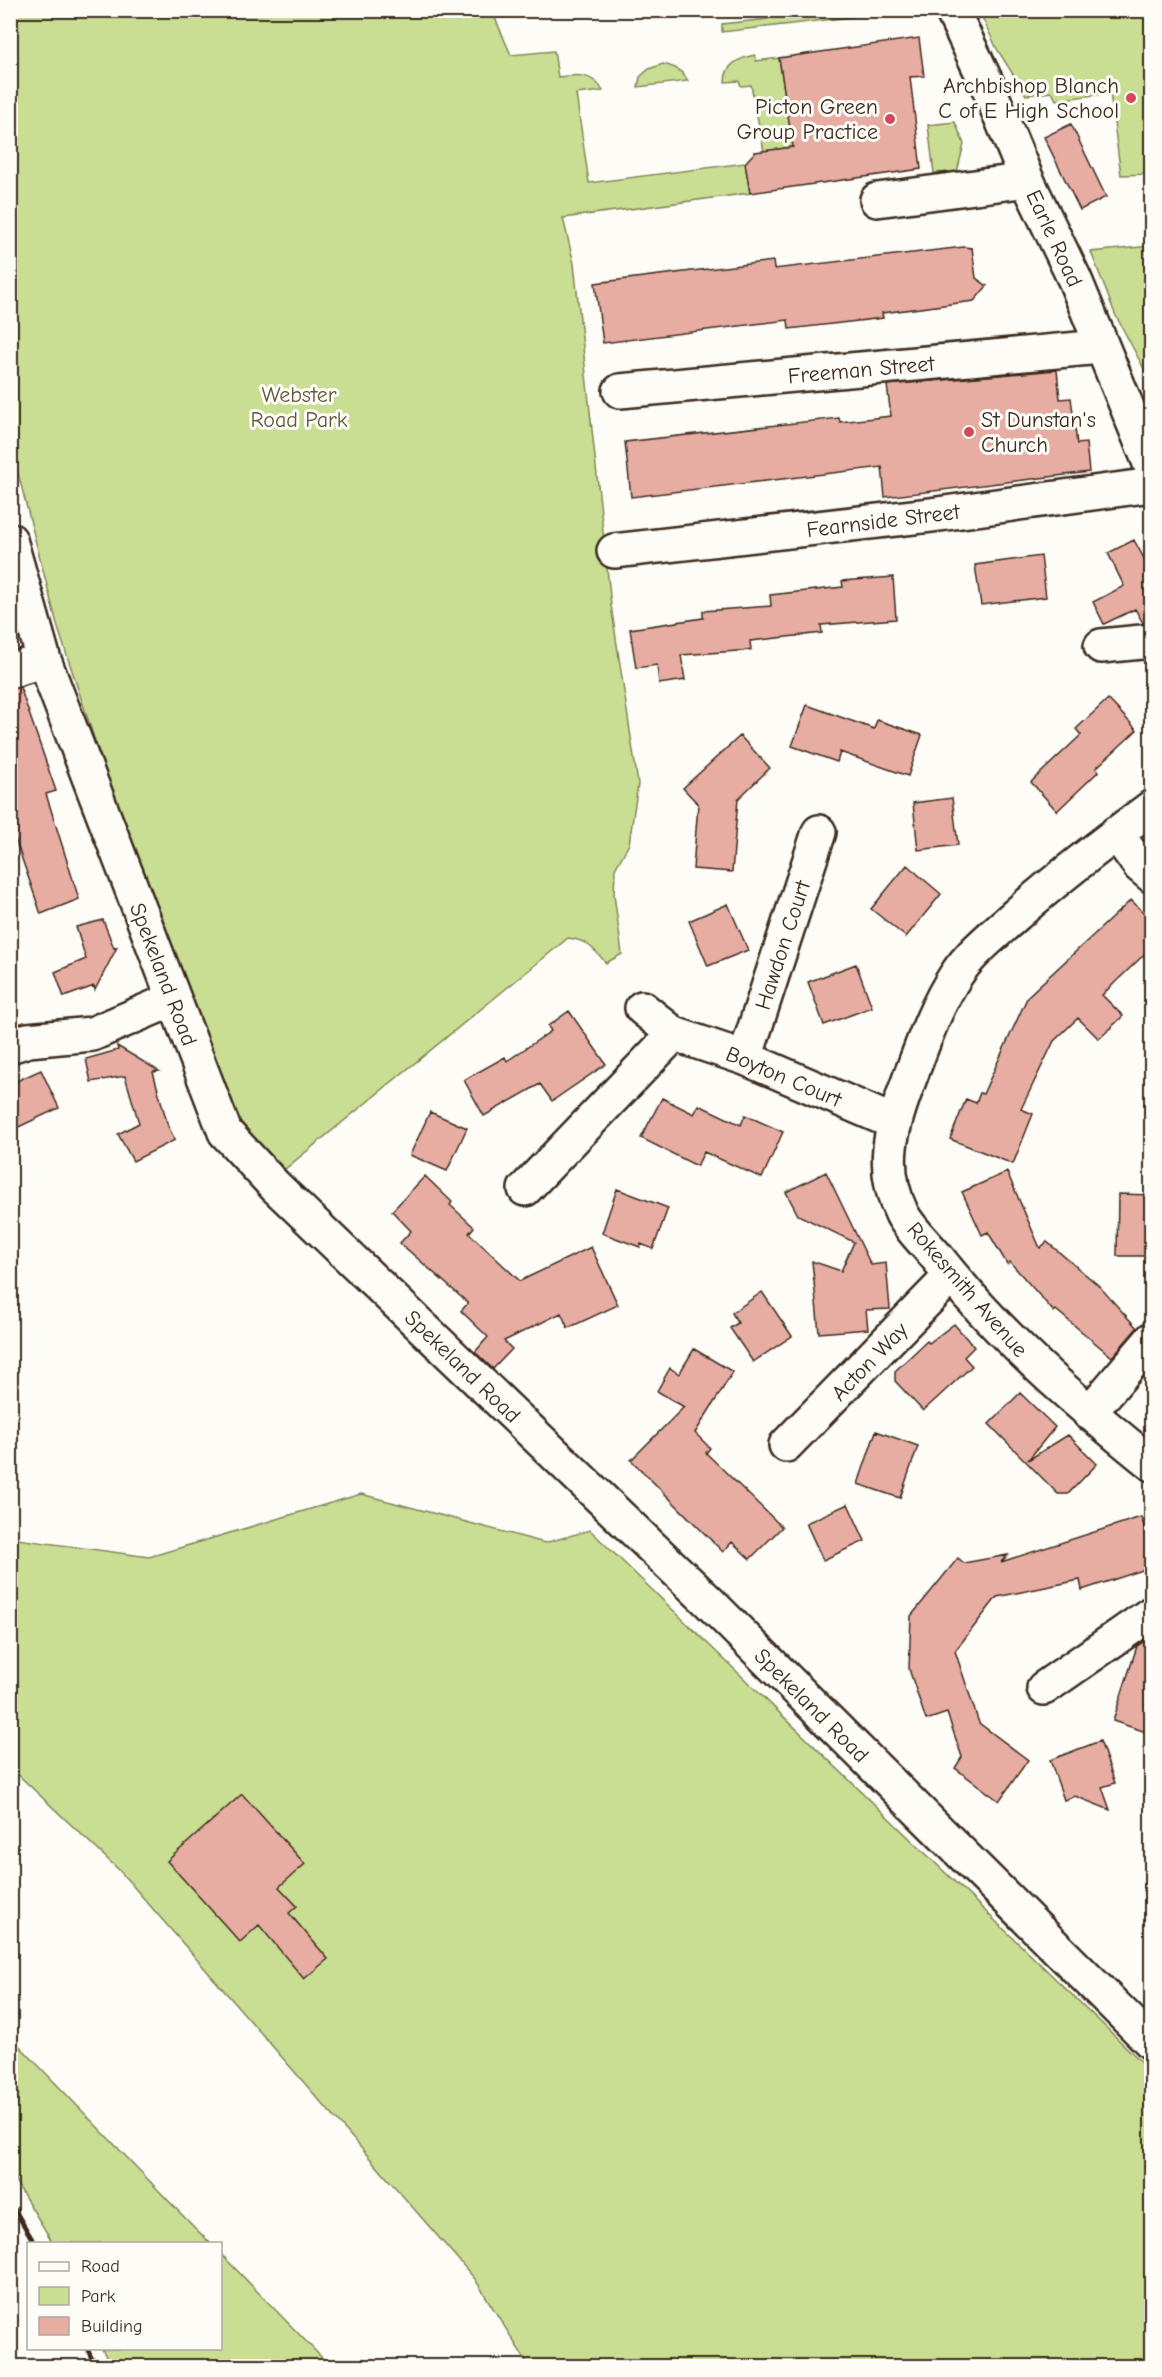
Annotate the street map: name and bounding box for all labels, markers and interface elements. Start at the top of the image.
place label: Archbishop Blanch C of E High School [938,73,1119,124]
marker: Archbishop Blanch C of E High School [1124,91,1138,105]
place label: Picton Green Group Practice [736,94,878,145]
marker: Picton Green Group Practice [883,112,897,126]
street label: Earle Road [1020,186,1088,291]
street label: Freeman Street [787,351,936,389]
park label: Webster Road Park [251,382,348,433]
place label: St Dunstan's Church [981,407,1096,458]
marker: St Dunstan's Church [962,425,976,439]
street label: Fearnside Street [805,499,962,543]
street label: Hawdon Court [750,877,816,1013]
street label: Spekeland Road [124,899,202,1049]
street label: Boyton Court [722,1041,846,1113]
street label: Rokesmith Avenue [902,1217,1033,1363]
street label: Spekeland Road [399,1305,526,1428]
street label: Acton Way [826,1317,914,1406]
street label: Spekeland Road [749,1643,874,1768]
legend [27,2242,222,2350]
text: Road [81,2256,120,2277]
text: Park [81,2286,116,2307]
text: Building [81,2316,143,2337]

